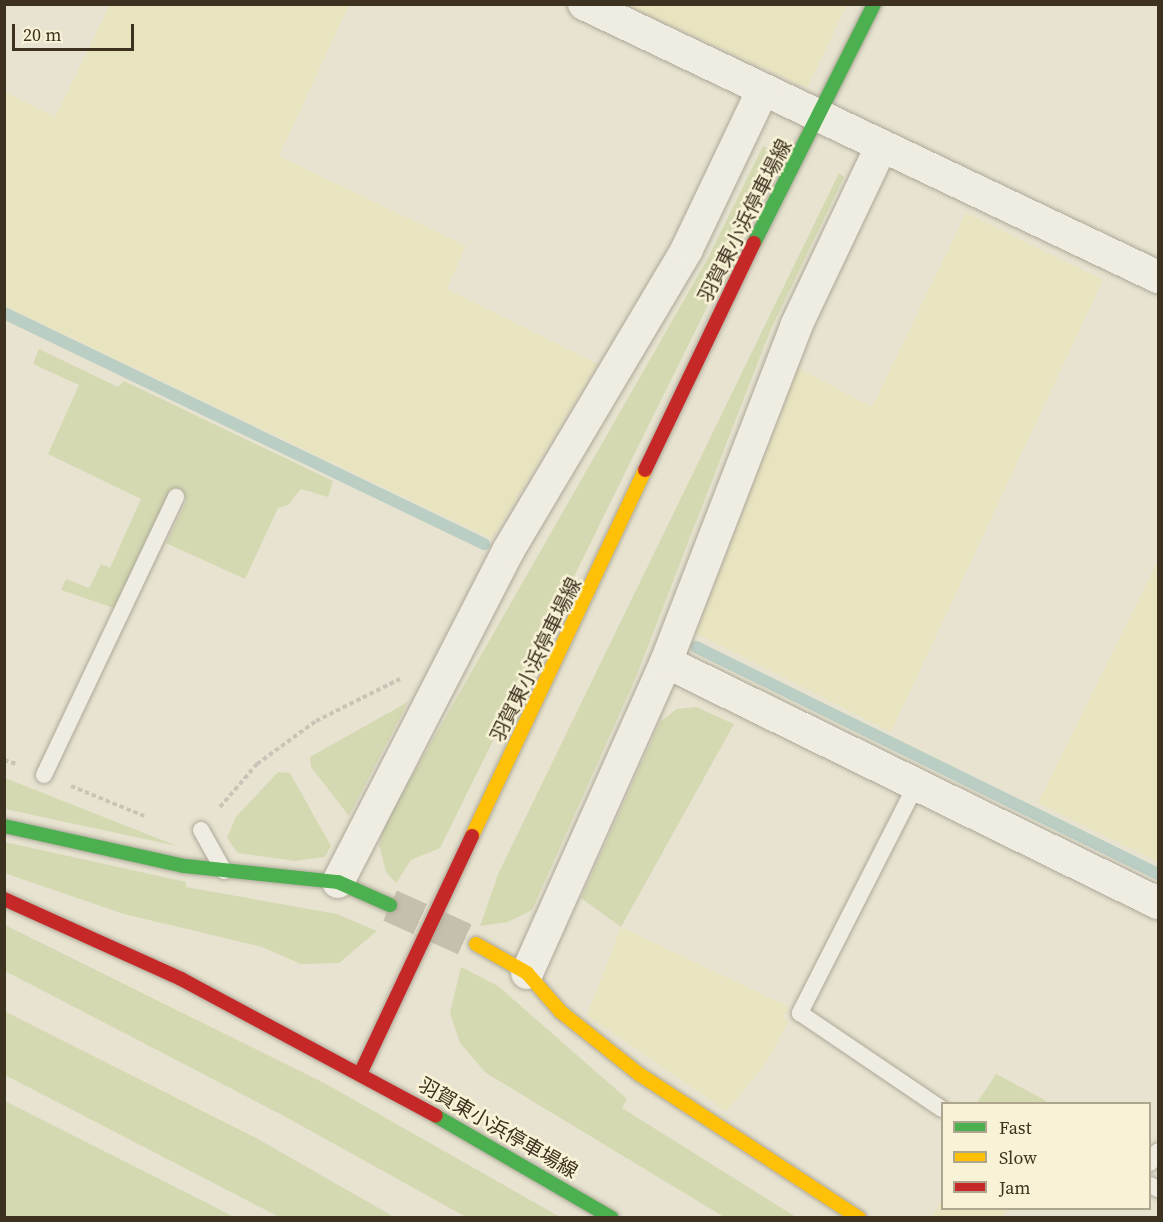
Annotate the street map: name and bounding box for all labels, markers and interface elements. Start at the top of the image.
scale bar [15,12,136,50]
text: 20 m [23,22,61,47]
street label: 羽賀東小浜停車場線 [693,135,797,307]
street label: 羽賀東小浜停車場線 [486,574,586,746]
street label: 羽賀東小浜停車場線 [414,1073,582,1183]
legend [941,1102,1151,1210]
text: Fast [999,1115,1032,1140]
text: Slow [999,1145,1037,1170]
text: Jam [999,1175,1031,1200]

